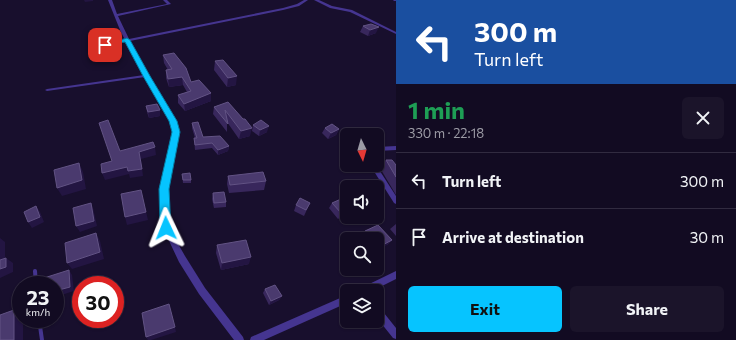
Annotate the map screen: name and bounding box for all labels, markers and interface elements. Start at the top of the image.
text: 300 m [474,14,557,48]
icon: left [408,16,460,68]
pin [88,28,122,62]
icon: arrive [94,34,116,56]
text: Turn left [474,48,543,70]
text: 1 min [408,95,465,124]
button: close [682,97,724,139]
text: 330 m · 22:18 [408,125,484,141]
north arrow [340,128,384,172]
map controls [340,128,384,328]
icon: left [408,170,430,192]
text: Turn left [442,172,501,190]
text: 300 m [680,172,724,190]
button: sound [340,180,384,224]
position arrow [145,207,187,249]
icon: arrive [408,226,430,248]
text: Arrive at destination [442,228,584,246]
text: 30 m [690,228,724,246]
button: search [340,232,384,276]
speed limit sign: 30 [72,276,124,328]
button: layers [340,284,384,328]
text: 23 [26,285,50,309]
button: Exit [408,286,562,332]
button: Share [570,286,724,332]
text: km/h [26,306,50,318]

